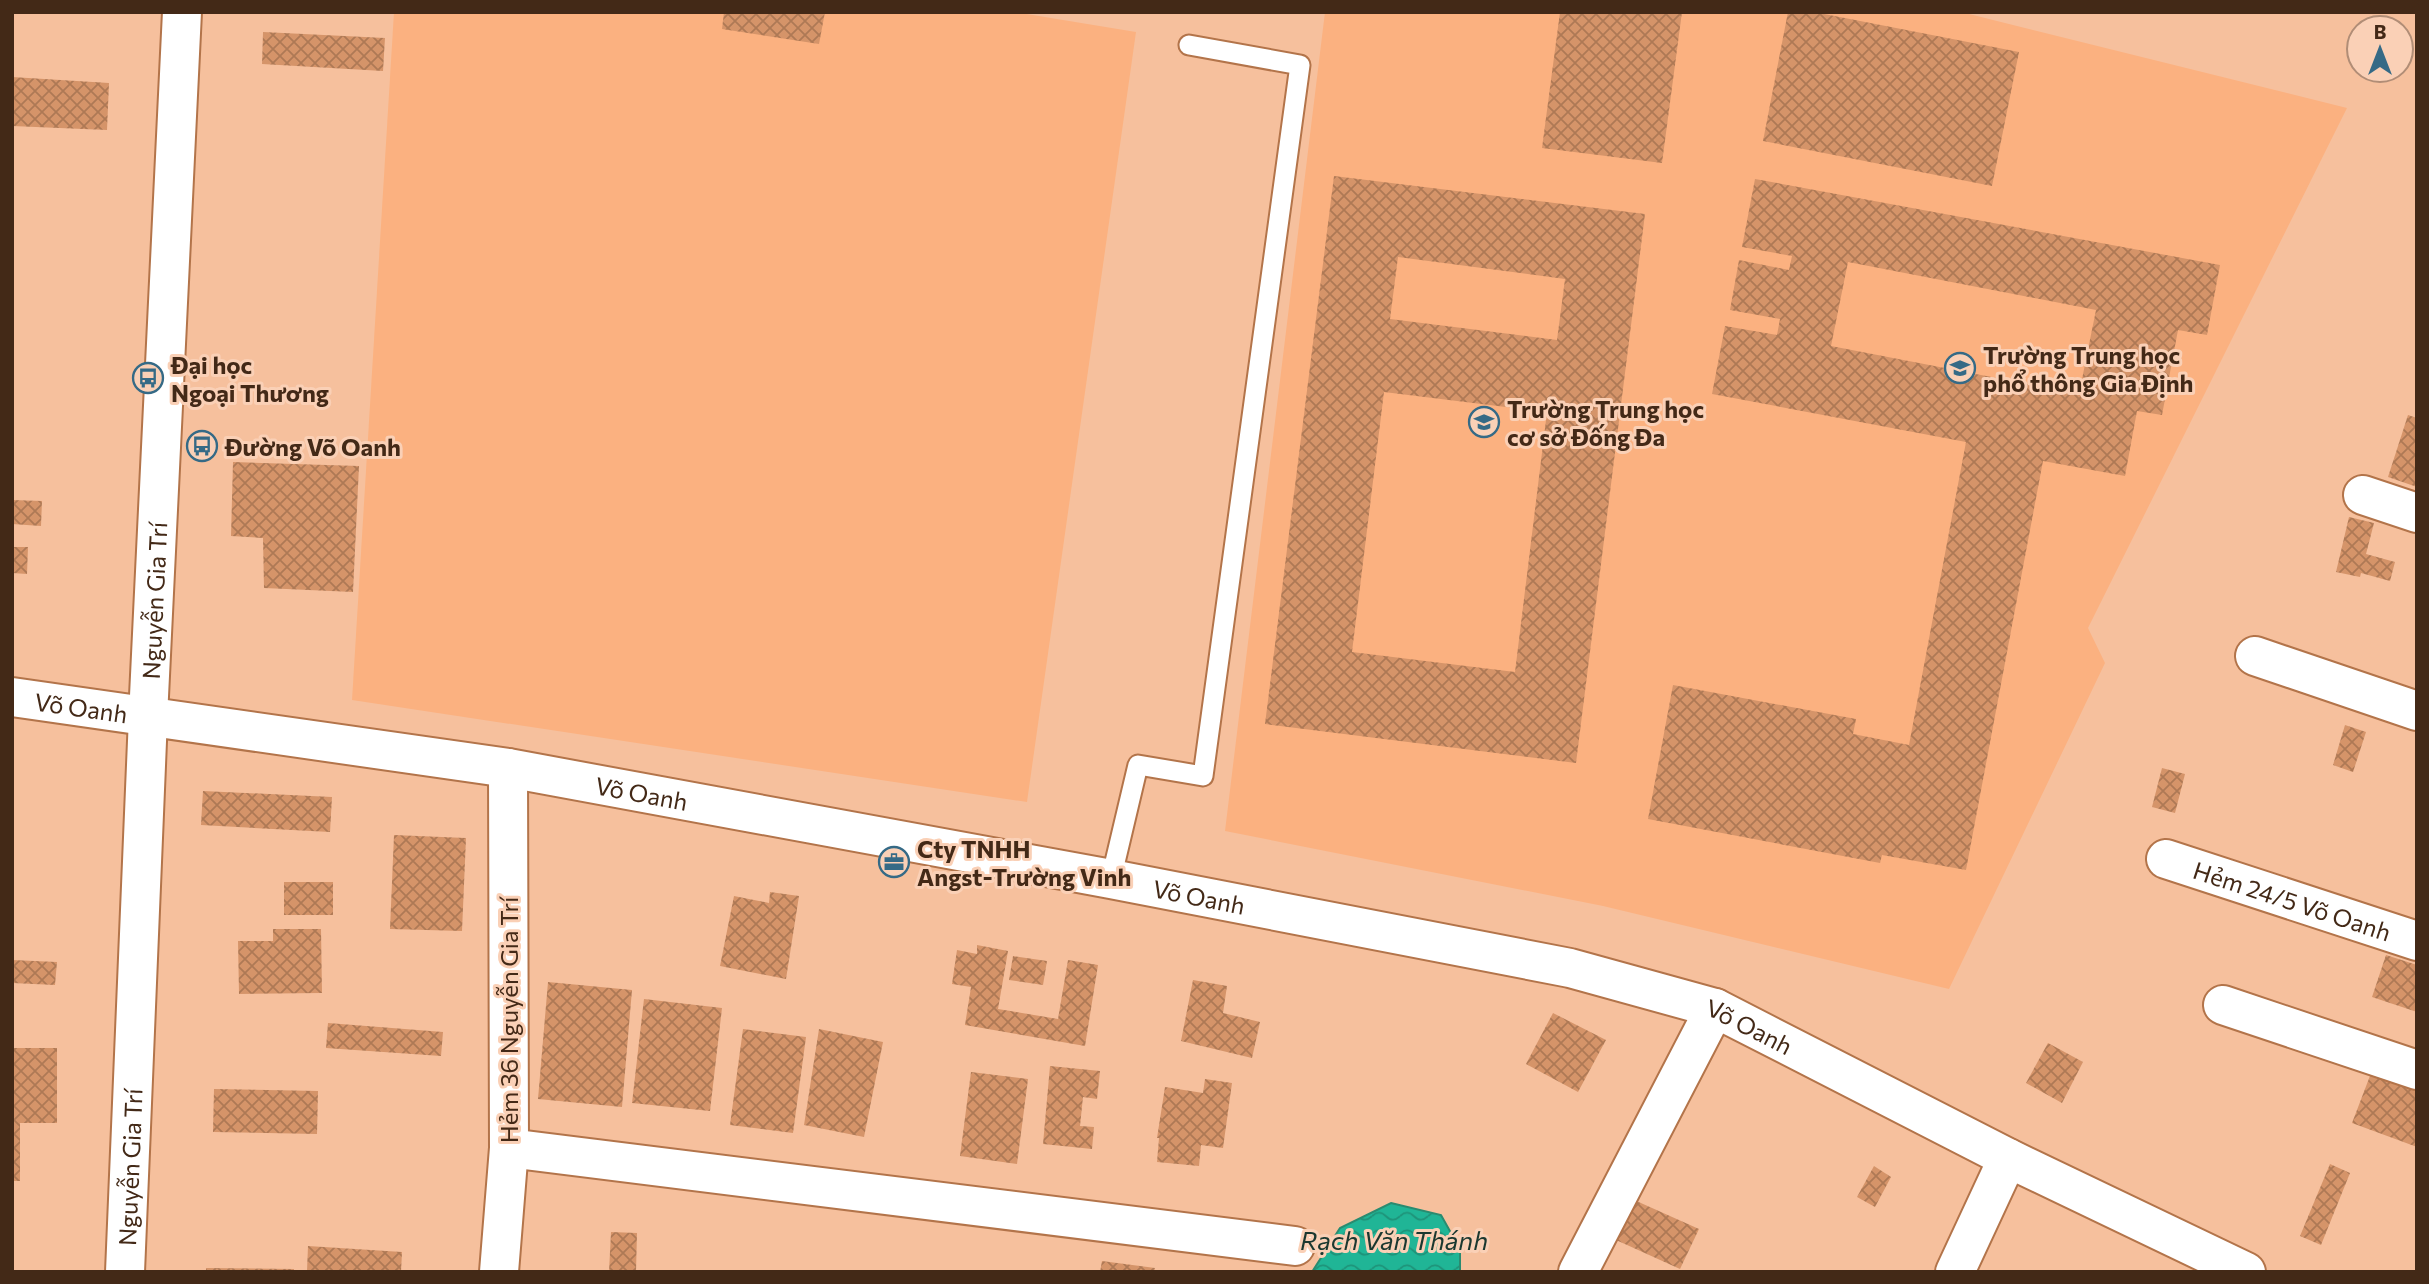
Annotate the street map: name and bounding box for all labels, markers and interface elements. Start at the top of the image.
north arrow [2345,14,2415,84]
text: B [2374,20,2386,43]
place label: Trường Trung học phổ thông Gia Định [1983,340,2194,398]
place label: Đại học Ngoại Thương [170,350,329,407]
school or university icon: Trường Trung học phổ thông Gia Định [1943,351,1977,385]
bus stop icon: Đại học Ngoại Thương [131,361,165,395]
place label: Trường Trung học cơ sở Đống Đa [1507,394,1704,451]
school or university icon: Trường Trung học cơ sở Đống Đa [1467,405,1501,439]
bus stop icon: Đường Võ Oanh [185,429,219,463]
place label: Đường Võ Oanh [224,432,401,461]
street label: Nguyễn Gia Trí [135,520,172,680]
street label: Võ Oanh [33,686,130,728]
street label: Võ Oanh [593,770,690,815]
place label: Cty TNHH Angst-Trường Vinh [917,834,1131,891]
office icon: Cty TNHH Angst-Trường Vinh [877,845,911,879]
street label: Hẻm 24/5 Võ Oanh [2190,855,2395,946]
street label: Võ Oanh [1151,873,1248,919]
street label: Hẻm 36 Nguyễn Gia Trí [494,896,523,1143]
street label: Võ Oanh [1704,992,1798,1060]
street label: Nguyễn Gia Trí [112,1087,147,1246]
water label: Rạch Văn Thánh [1300,1224,1488,1255]

